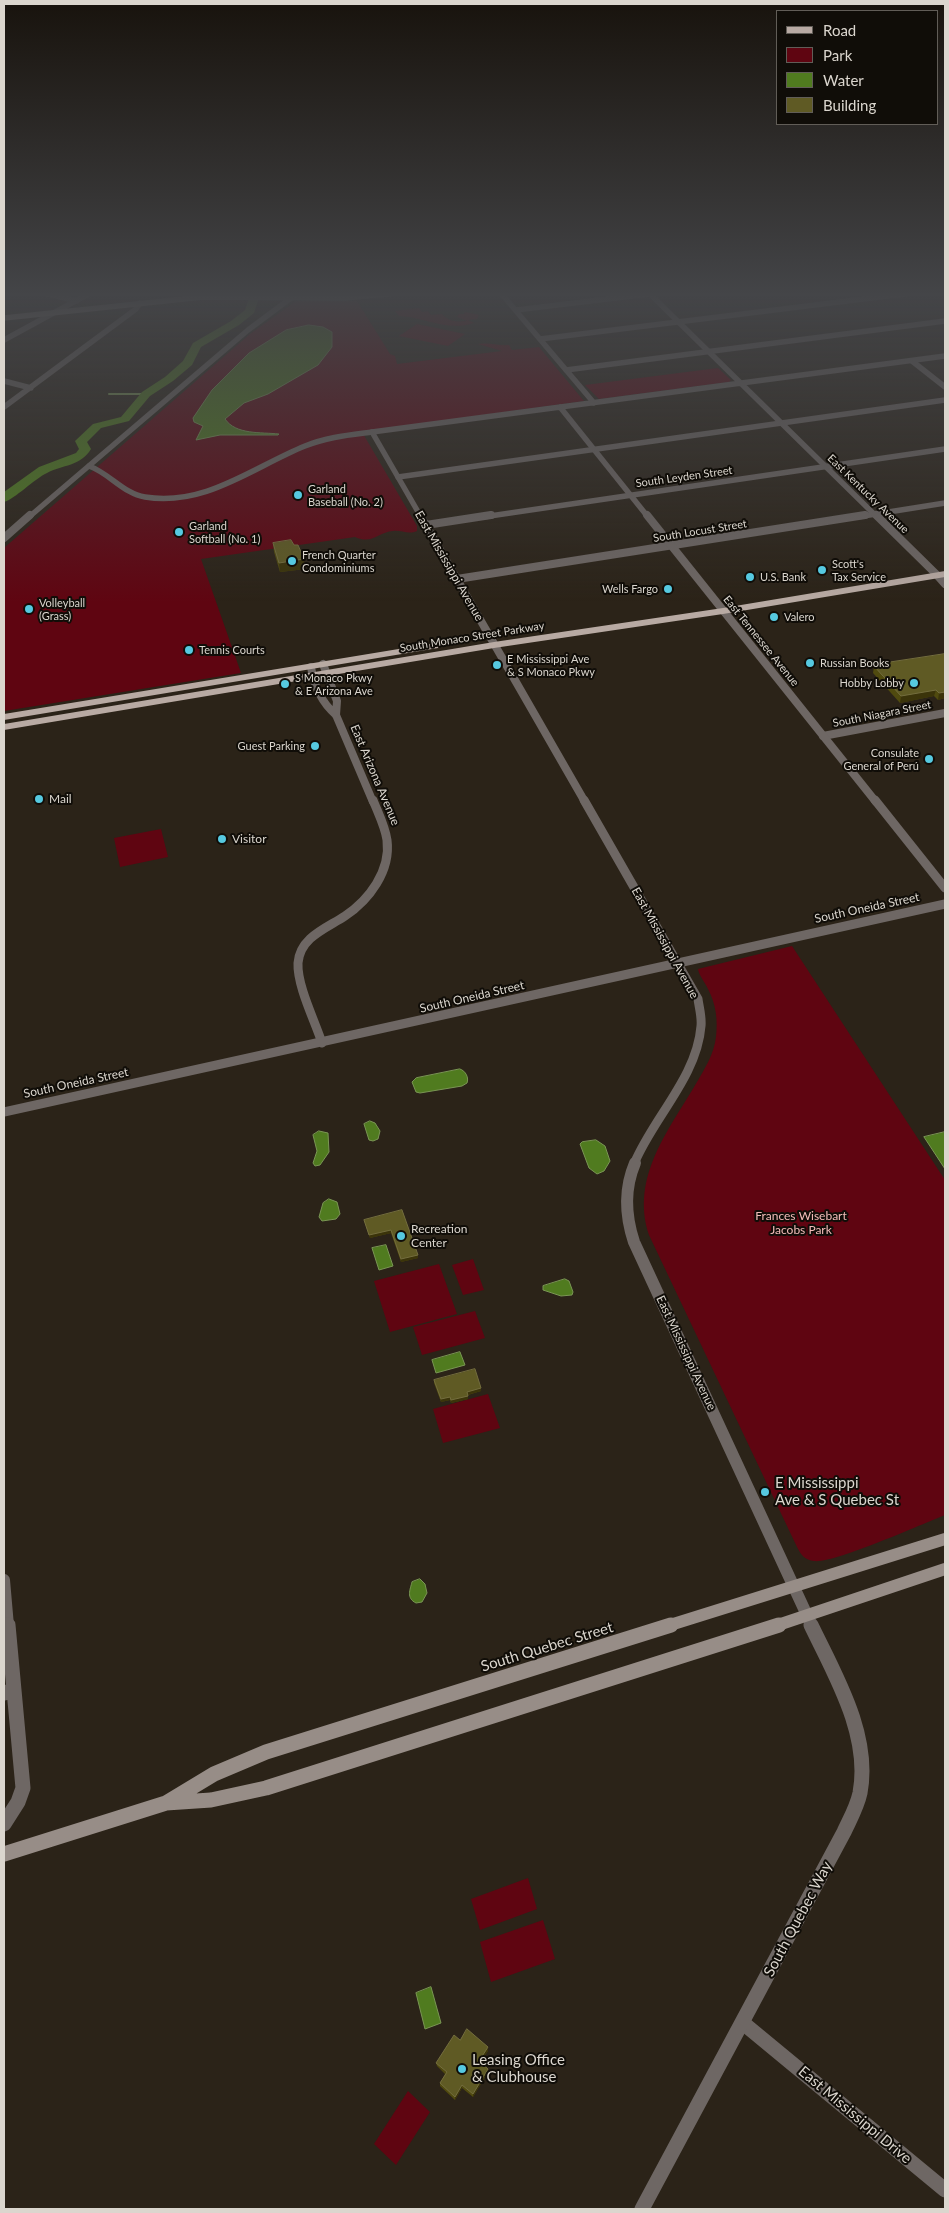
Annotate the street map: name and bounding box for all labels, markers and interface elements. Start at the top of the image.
legend [776,10,939,125]
text: Road [823,21,856,39]
text: Park [823,46,852,64]
text: Water [823,71,864,89]
text: Building [823,96,876,114]
street label: East Kentucky Avenue [825,452,911,536]
street label: South Leyden Street [635,464,733,490]
place label: Garland Baseball (No. 2) [308,482,383,508]
marker: Garland Baseball (No. 2) [292,489,304,501]
street label: East Mississippi Avenue [412,508,486,624]
street label: South Locust Street [652,517,748,545]
place label: Garland Softball (No. 1) [189,519,260,545]
marker: Garland Softball (No. 1) [173,526,185,538]
place label: French Quarter Condominiums [302,548,376,574]
marker: French Quarter Condominiums [286,555,298,567]
place label: Scott's Tax Service [832,557,886,583]
marker: Scott's Tax Service [816,564,828,576]
place label: U.S. Bank [760,570,806,584]
marker: U.S. Bank [744,571,756,583]
place label: Wells Fargo [602,582,658,596]
marker: Wells Fargo [662,583,674,595]
street label: East Tennessee Avenue [720,593,802,689]
place label: Volleyball (Grass) [39,596,85,622]
marker: Volleyball (Grass) [23,603,35,615]
place label: Valero [784,610,815,624]
marker: Valero [768,611,780,623]
street label: South Monaco Street Parkway [399,619,545,655]
place label: Tennis Courts [199,643,265,657]
marker: Tennis Courts [183,644,195,656]
place label: E Mississippi Ave & S Monaco Pkwy [507,652,595,678]
place label: Russian Books [820,656,889,670]
marker: Russian Books [804,657,816,669]
marker: E Mississippi Ave & S Monaco Pkwy [491,659,503,671]
place label: S Monaco Pkwy & E Arizona Ave [295,671,373,697]
place label: Hobby Lobby [840,676,904,690]
marker: Hobby Lobby [908,677,920,689]
marker: S Monaco Pkwy & E Arizona Ave [279,678,291,690]
street label: South Niagara Street [832,698,932,730]
street label: East Arizona Avenue [347,722,403,828]
place label: Guest Parking [238,739,305,753]
marker: Guest Parking [309,740,321,752]
place label: Consulate General of Perú [843,746,919,772]
marker: Consulate General of Perú [923,753,935,765]
place label: Mail [49,792,72,806]
marker: Mail [33,793,45,805]
place label: Visitor [232,832,267,846]
marker: Visitor [216,833,228,845]
street label: East Mississippi Avenue [628,885,702,1001]
street label: South Oneida Street [813,890,921,926]
street label: South Oneida Street [418,978,526,1016]
street label: South Oneida Street [22,1065,130,1101]
park label: Frances Wisebart Jacobs Park [755,1209,847,1237]
place label: Recreation Center [411,1222,467,1250]
marker: Recreation Center [395,1230,407,1242]
street label: East Mississippi Avenue [653,1293,719,1413]
place label: E Mississippi Ave & S Quebec St [775,1474,899,1509]
marker: E Mississippi Ave & S Quebec St [759,1486,771,1498]
street label: South Quebec Street [479,1618,615,1676]
street label: South Quebec Way [760,1858,836,1980]
place label: Leasing Office & Clubhouse [472,2051,565,2086]
street label: East Mississippi Drive [795,2062,915,2168]
marker: Leasing Office & Clubhouse [456,2063,468,2075]

